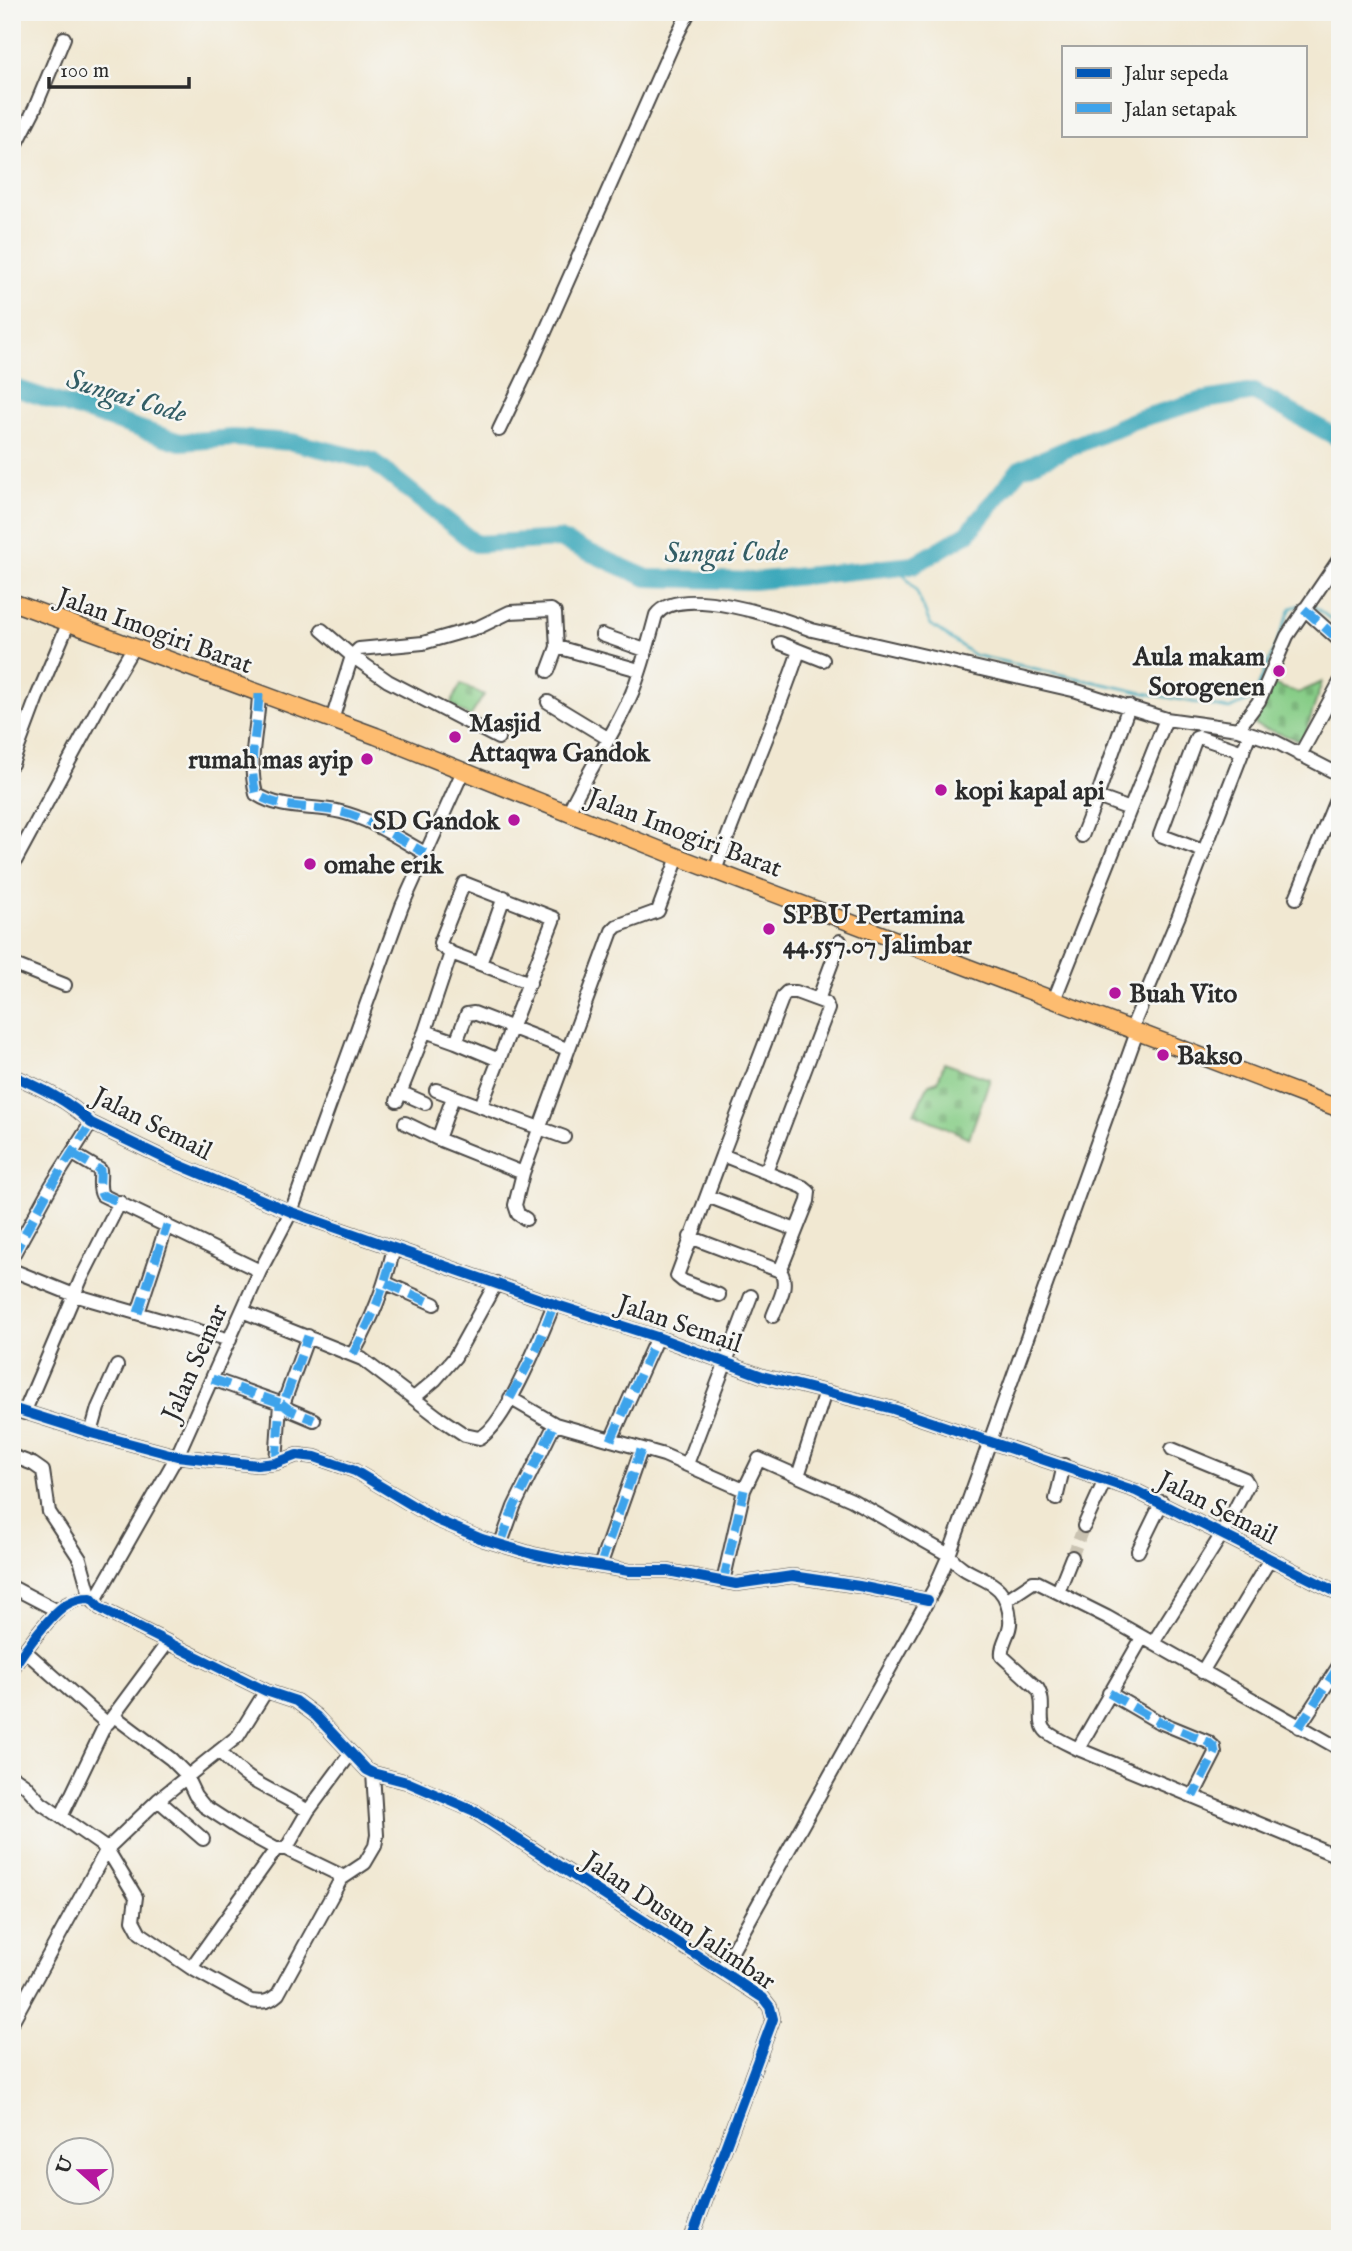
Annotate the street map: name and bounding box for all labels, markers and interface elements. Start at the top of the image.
scale bar [49,46,189,90]
legend [1062,46,1306,136]
text: 100 m [60,58,109,85]
text: Jalur sepeda [1122,61,1229,88]
text: Jalan setapak [1122,97,1237,124]
water label: Sungai Code [62,363,191,432]
water label: Sungai Code [664,535,789,572]
street label: Jalan Imogiri Barat [49,580,257,682]
place label: Aula makam Sorogenen [1132,641,1265,704]
marker: Aula makam Sorogenen [1271,663,1287,679]
place label: Masjid Attaqwa Gandok [468,707,651,770]
marker: Masjid Attaqwa Gandok [447,729,463,745]
place label: rumah mas ayip [188,744,353,777]
marker: rumah mas ayip [359,751,375,767]
place label: kopi kapal api [954,775,1105,808]
street label: Jalan Imogiri Barat [580,780,786,886]
marker: kopi kapal api [933,782,949,798]
place label: SD Gandok [373,805,501,838]
marker: SD Gandok [506,812,522,828]
place label: omahe erik [324,849,444,882]
marker: omahe erik [302,856,318,872]
place label: SPBU Pertamina 44.557.07 Jalimbar [783,899,972,962]
marker: SPBU Pertamina 44.557.07 Jalimbar [761,921,777,937]
place label: Buah Vito [1129,978,1237,1011]
marker: Buah Vito [1107,985,1123,1001]
place label: Bakso [1177,1040,1243,1073]
marker: Bakso [1155,1047,1171,1063]
street label: Jalan Semail [84,1079,218,1169]
street label: Jalan Semail [610,1287,747,1361]
street label: Jalan Semar [154,1298,236,1429]
street label: Jalan Semail [1149,1463,1283,1553]
street label: Jalan Dusun Jalimbar [574,1843,782,1998]
north arrow [46,2136,116,2206]
text: U [52,2153,80,2178]

